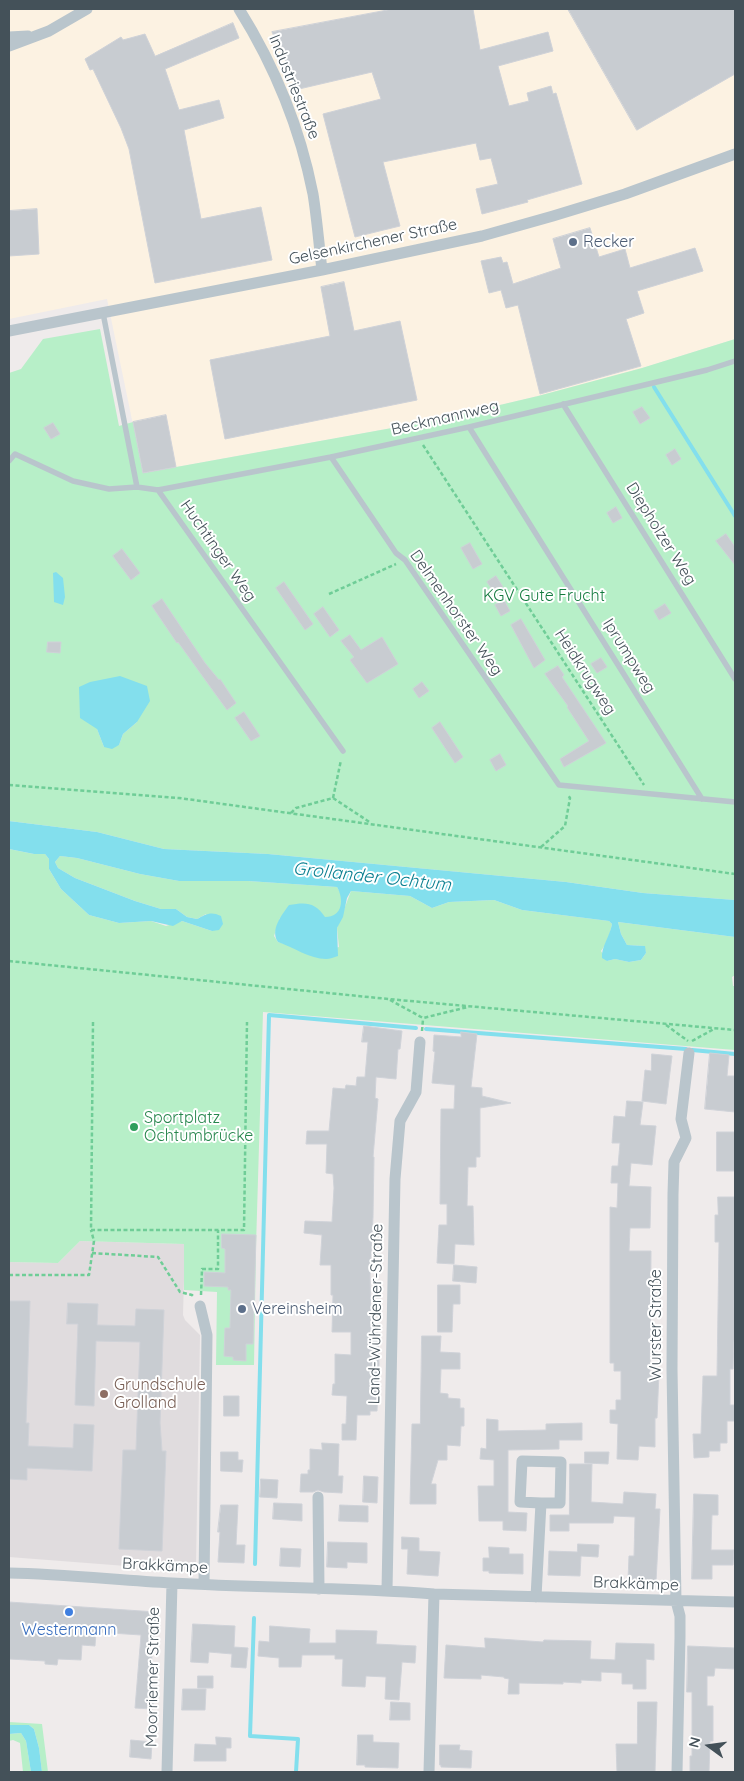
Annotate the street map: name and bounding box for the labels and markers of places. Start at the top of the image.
place label: Recker [583,232,634,252]
marker: Recker [567,236,579,248]
place label: Sportplatz Ochtumbrücke [144,1108,253,1146]
marker: Sportplatz Ochtumbrücke [128,1121,140,1133]
place label: Vereinsheim [252,1299,342,1319]
marker: Vereinsheim [236,1303,248,1315]
place label: Grundschule Grolland [114,1375,206,1413]
marker: Grundschule Grolland [98,1388,110,1400]
marker: Westermann [63,1606,75,1618]
place label: Westermann [21,1620,117,1640]

